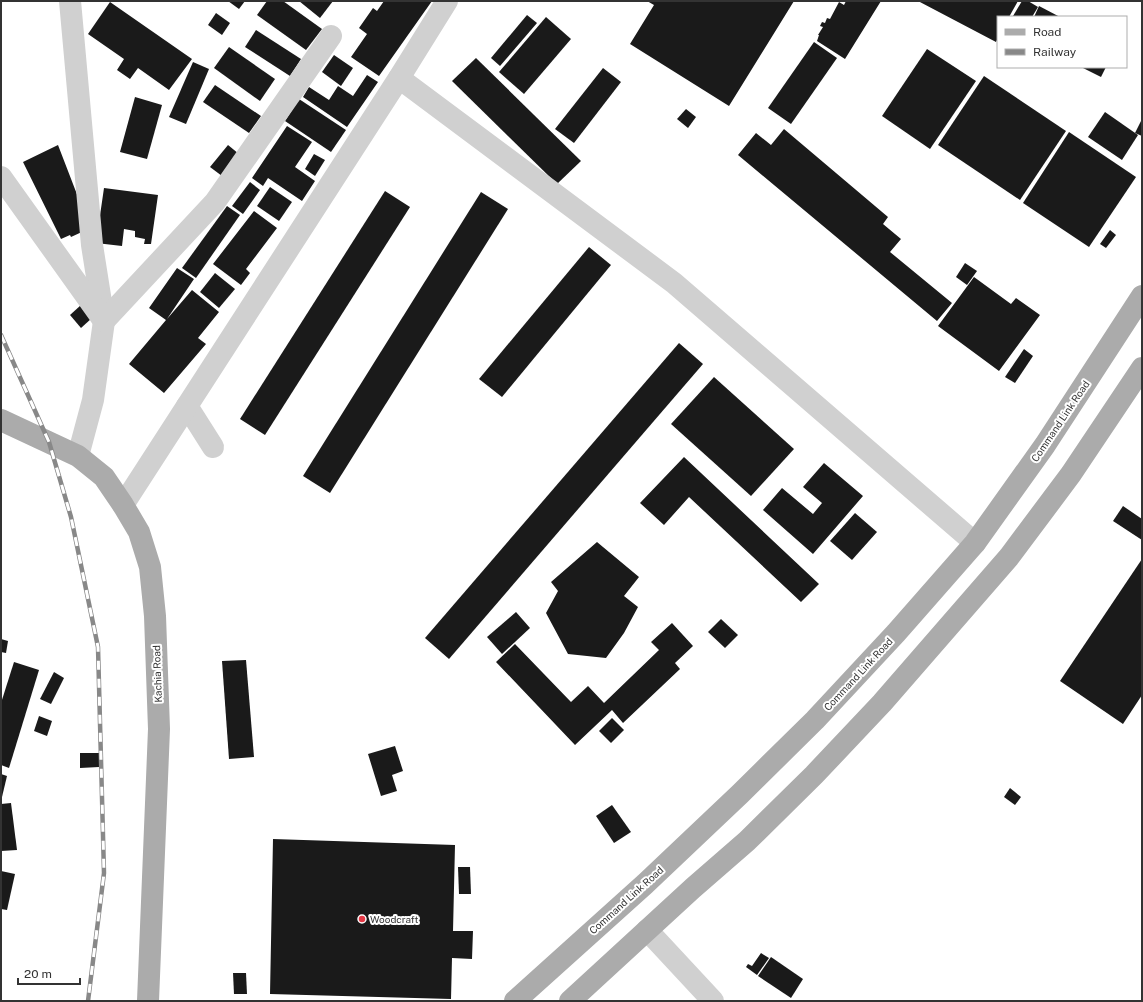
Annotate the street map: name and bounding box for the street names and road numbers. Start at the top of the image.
street label: Command Link Road [1028,378,1092,464]
street label: Command Link Road [821,635,895,713]
street label: Kachia Road [150,645,164,703]
street label: Command Link Road [587,864,665,936]

